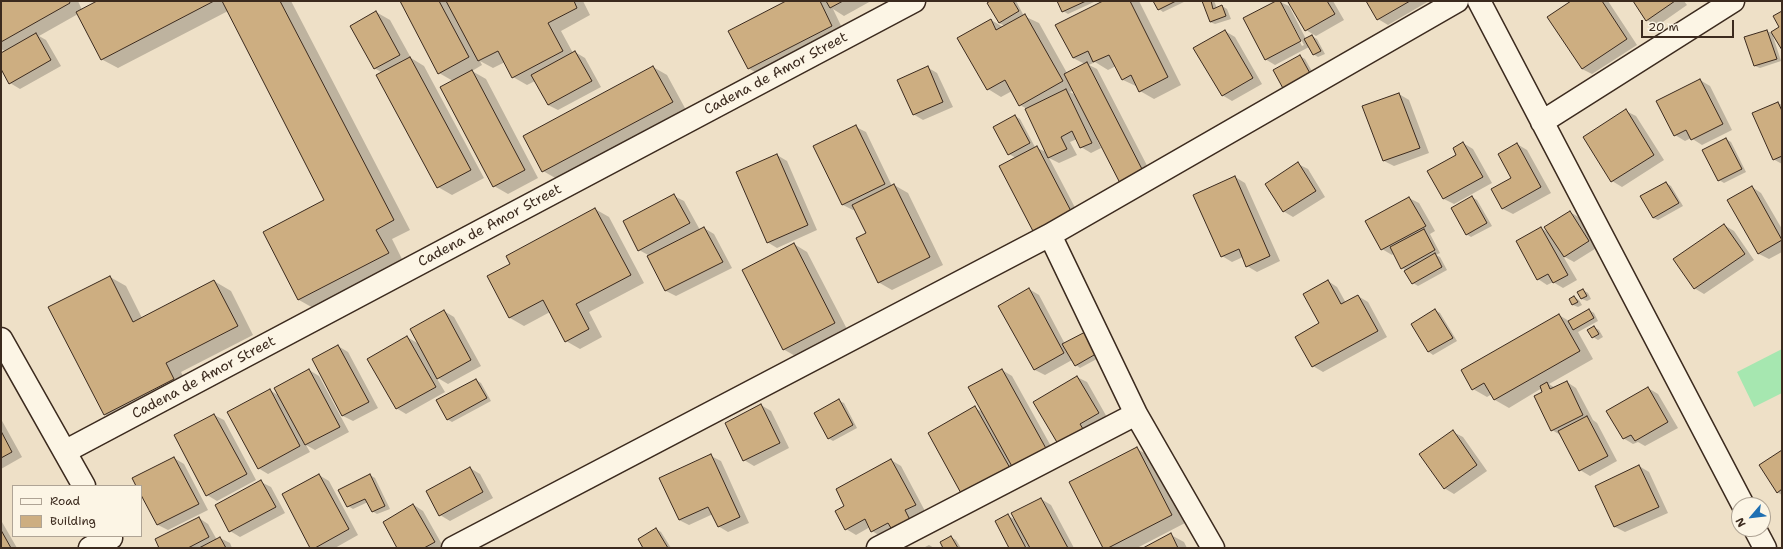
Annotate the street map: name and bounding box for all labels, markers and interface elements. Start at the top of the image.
scale bar [1643,12,1736,38]
text: 20 m [1648,19,1679,35]
street label: Cadena de Amor Street [701,29,851,119]
street label: Cadena de Amor Street [415,181,565,271]
street label: Cadena de Amor Street [129,333,279,423]
legend [12,485,142,537]
text: Road [50,493,80,509]
north arrow [1731,497,1771,537]
text: Building [50,513,96,529]
text: N [1732,515,1750,530]

